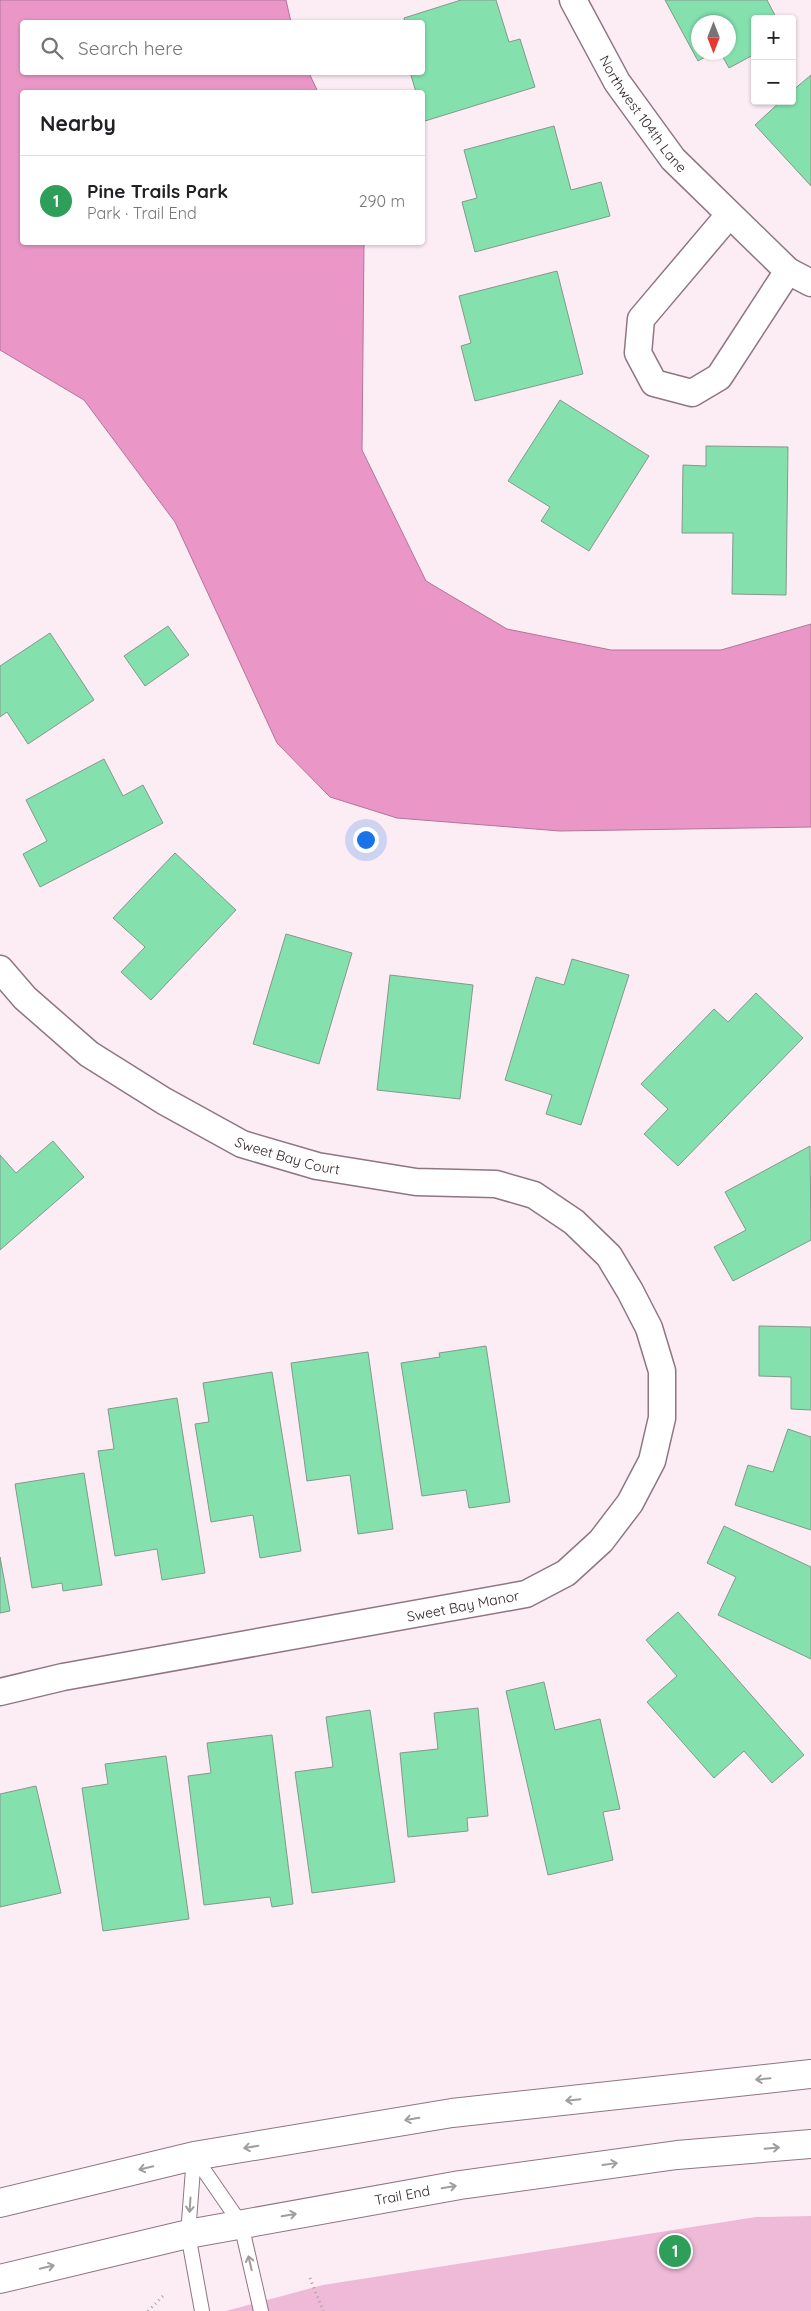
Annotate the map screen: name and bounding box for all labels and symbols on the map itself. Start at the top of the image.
north arrow [691,15,736,60]
street label: Northwest 104th Lane [595,52,691,176]
your location [353,827,379,853]
street label: Sweet Bay Court [232,1133,341,1179]
street label: Sweet Bay Manor [405,1586,521,1626]
one-way arrow [755,2074,771,2084]
one-way arrow [565,2095,581,2105]
one-way arrow [404,2115,420,2125]
one-way arrow [244,2142,260,2152]
one-way arrow [763,2143,779,2152]
one-way arrow [602,2159,618,2169]
one-way arrow [139,2164,155,2173]
one-way arrow [441,2181,457,2191]
street label: Trail End [373,2182,431,2209]
one-way arrow [186,2197,195,2213]
one-way arrow [281,2210,297,2220]
pin: 1 [659,2232,691,2270]
one-way arrow [245,2256,254,2272]
one-way arrow [39,2262,55,2271]

